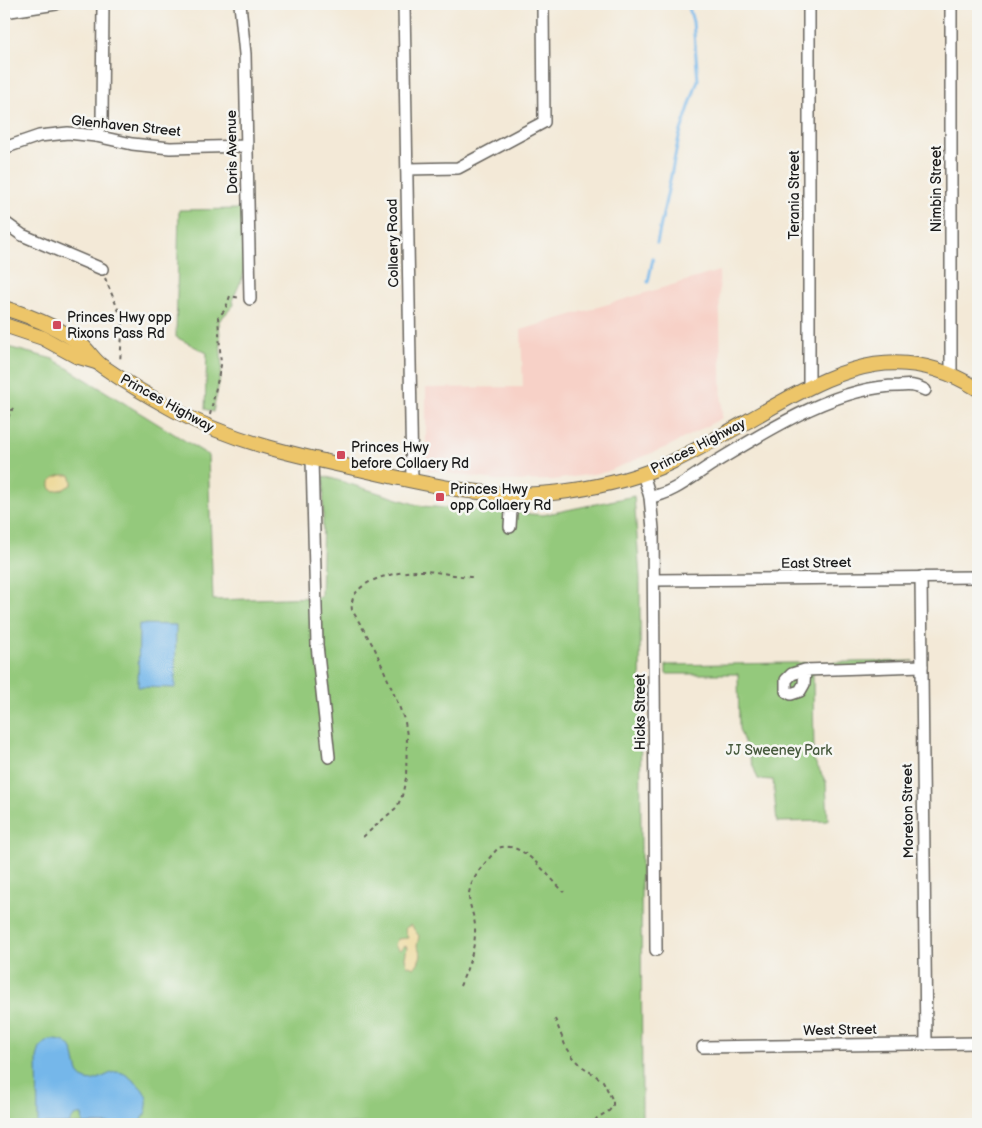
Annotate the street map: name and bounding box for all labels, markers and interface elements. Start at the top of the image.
street label: Doris Avenue [223,110,241,194]
street label: Glenhaven Street [70,112,182,140]
street label: Nimbin Street [928,145,945,232]
street label: Terania Street [786,150,803,239]
street label: Collaery Road [384,198,402,288]
place label: Princes Hwy opp Rixons Pass Rd [67,309,172,342]
marker: Princes Hwy opp Rixons Pass Rd [51,319,63,331]
street label: Princes Highway [117,370,217,436]
street label: Princes Highway [648,414,749,477]
place label: Princes Hwy before Collaery Rd [351,439,469,472]
marker: Princes Hwy before Collaery Rd [335,449,347,461]
place label: Princes Hwy opp Collaery Rd [450,481,551,514]
marker: Princes Hwy opp Collaery Rd [434,491,446,503]
street label: East Street [781,554,852,572]
street label: Hicks Street [632,673,649,750]
park label: JJ Sweeney Park [726,742,832,759]
street label: Moreton Street [899,763,917,859]
street label: West Street [803,1021,878,1039]

